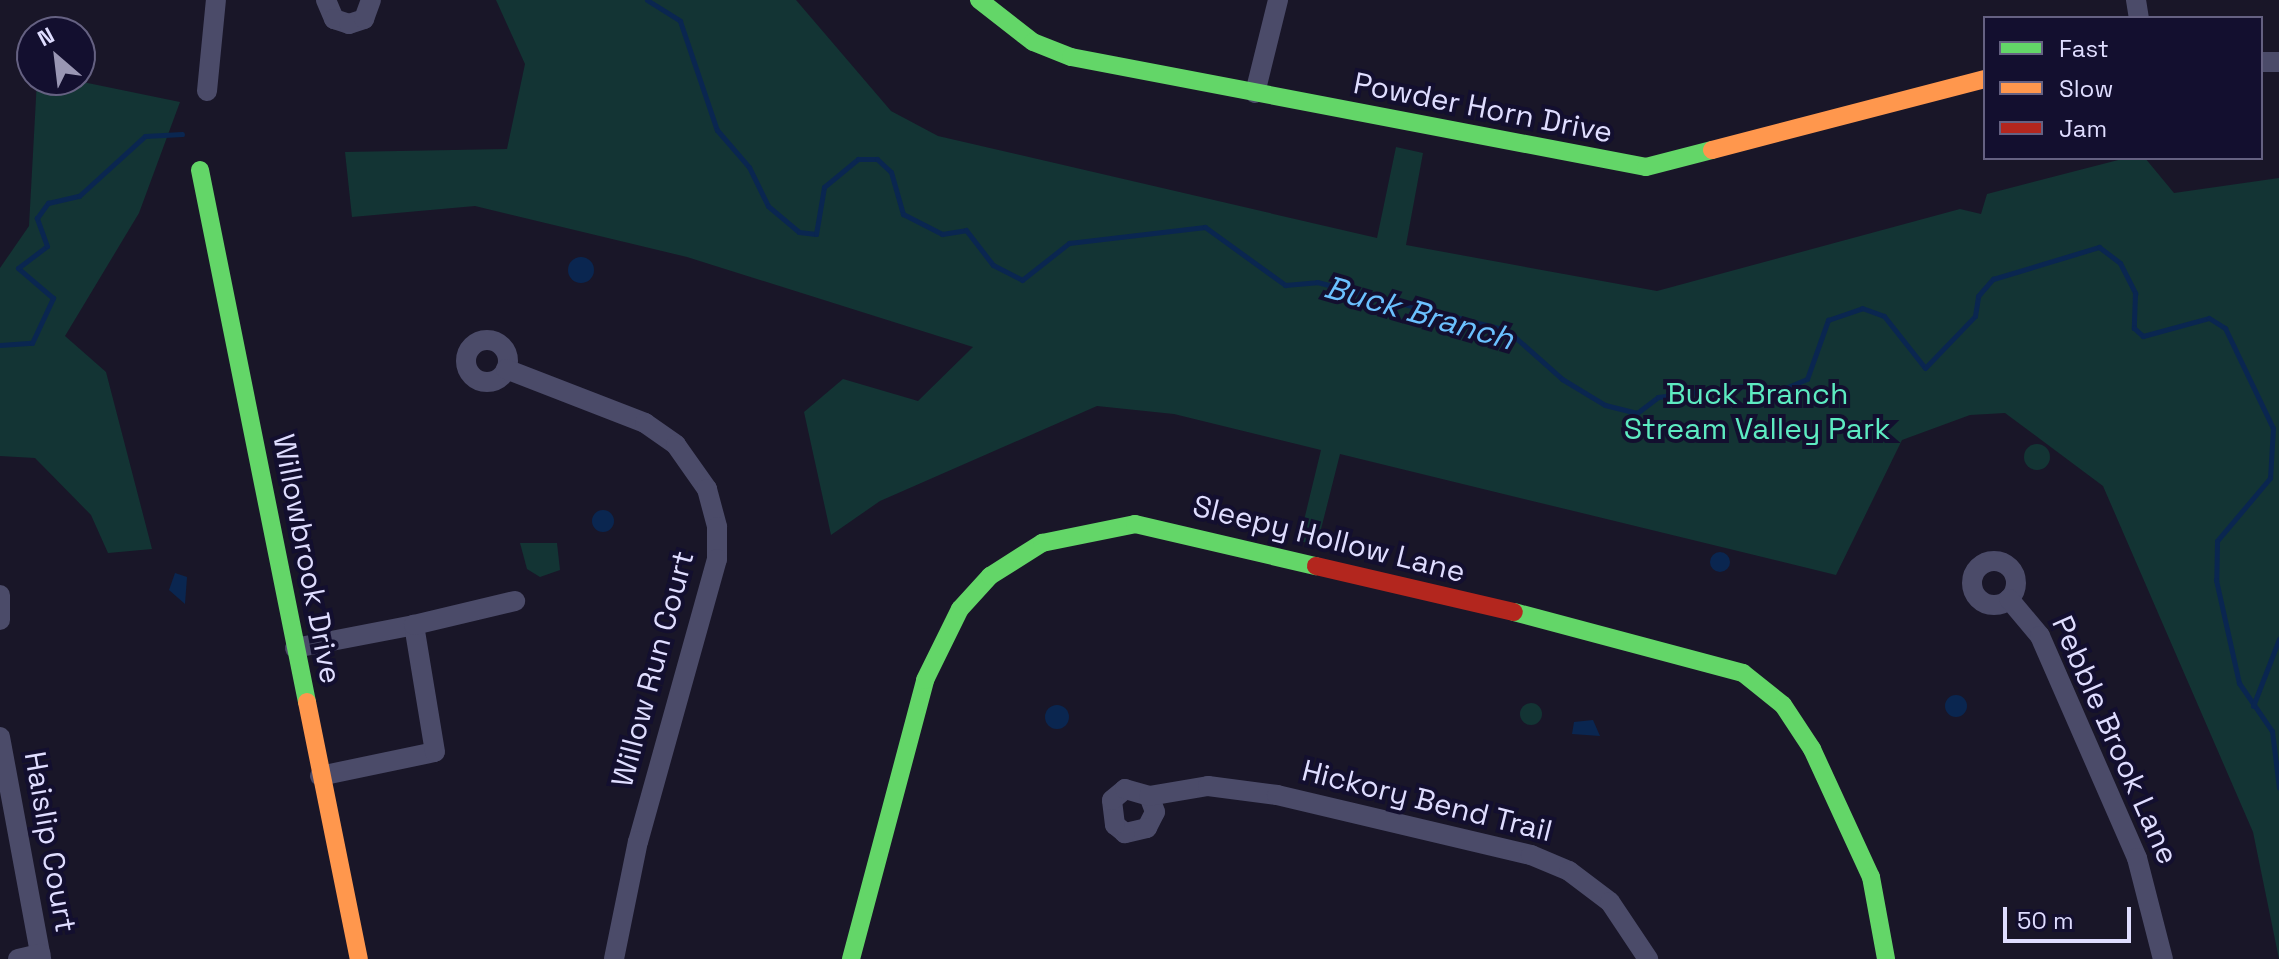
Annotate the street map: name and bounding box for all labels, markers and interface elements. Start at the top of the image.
north arrow [16,16,96,96]
legend [1983,16,2263,160]
text: N [33,21,59,52]
text: Fast [2059,33,2109,64]
street label: Powder Horn Drive [1350,65,1616,151]
text: Slow [2059,73,2113,104]
text: Jam [2059,113,2107,144]
water label: Buck Branch [1320,268,1518,358]
park label: Buck Branch Stream Valley Park [1623,376,1891,446]
street label: Willowbrook Drive [265,431,349,687]
street label: Sleepy Hollow Lane [1189,488,1469,590]
street label: Willow Run Court [604,547,702,791]
street label: Pebble Brook Lane [2044,610,2186,870]
street label: Haislip Court [16,749,84,935]
street label: Hickory Bend Trail [1298,752,1556,850]
scale bar [2007,891,2135,941]
text: 50 m [2017,905,2074,936]

